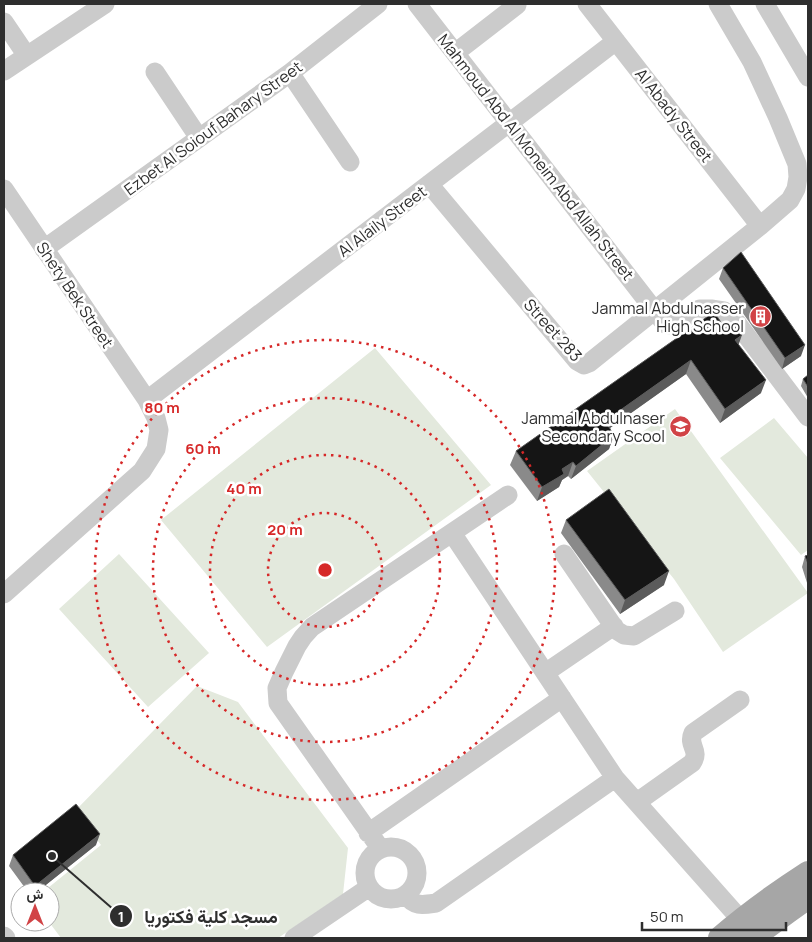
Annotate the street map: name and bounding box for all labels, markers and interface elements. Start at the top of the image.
street label: Mahmoud Abd Al Moneim Abd Allah Street [433,29,639,285]
street label: Ezbet Al Soiouf Bahary Street [119,56,307,200]
street label: Al Abady Street [630,63,718,167]
street label: Al Alaily Street [333,180,431,262]
street label: Shety Bek Street [31,238,119,352]
street label: Street 283 [519,294,587,366]
place label: Jammal Abdulnasser High School [592,297,744,337]
building icon: Jammal Abdulnasser High School [748,305,772,329]
text: 80 m [144,397,180,418]
place label: Jammal Abdulnaser Secondary Scool [521,407,665,447]
school or university icon: Jammal Abdulnaser Secondary Scool [669,415,693,439]
text: 60 m [185,438,221,459]
text: 40 m [226,478,262,499]
text: 20 m [267,519,303,540]
centre of rings [316,561,334,579]
north arrow [10,882,60,932]
text: ش [27,884,44,903]
callout: مسجد كلية فكتوريا [109,900,288,933]
scale bar [642,900,786,932]
text: مسجد كلية فكتوريا [144,904,278,928]
text: 1 [118,906,124,927]
text: 50 m [650,906,684,927]

